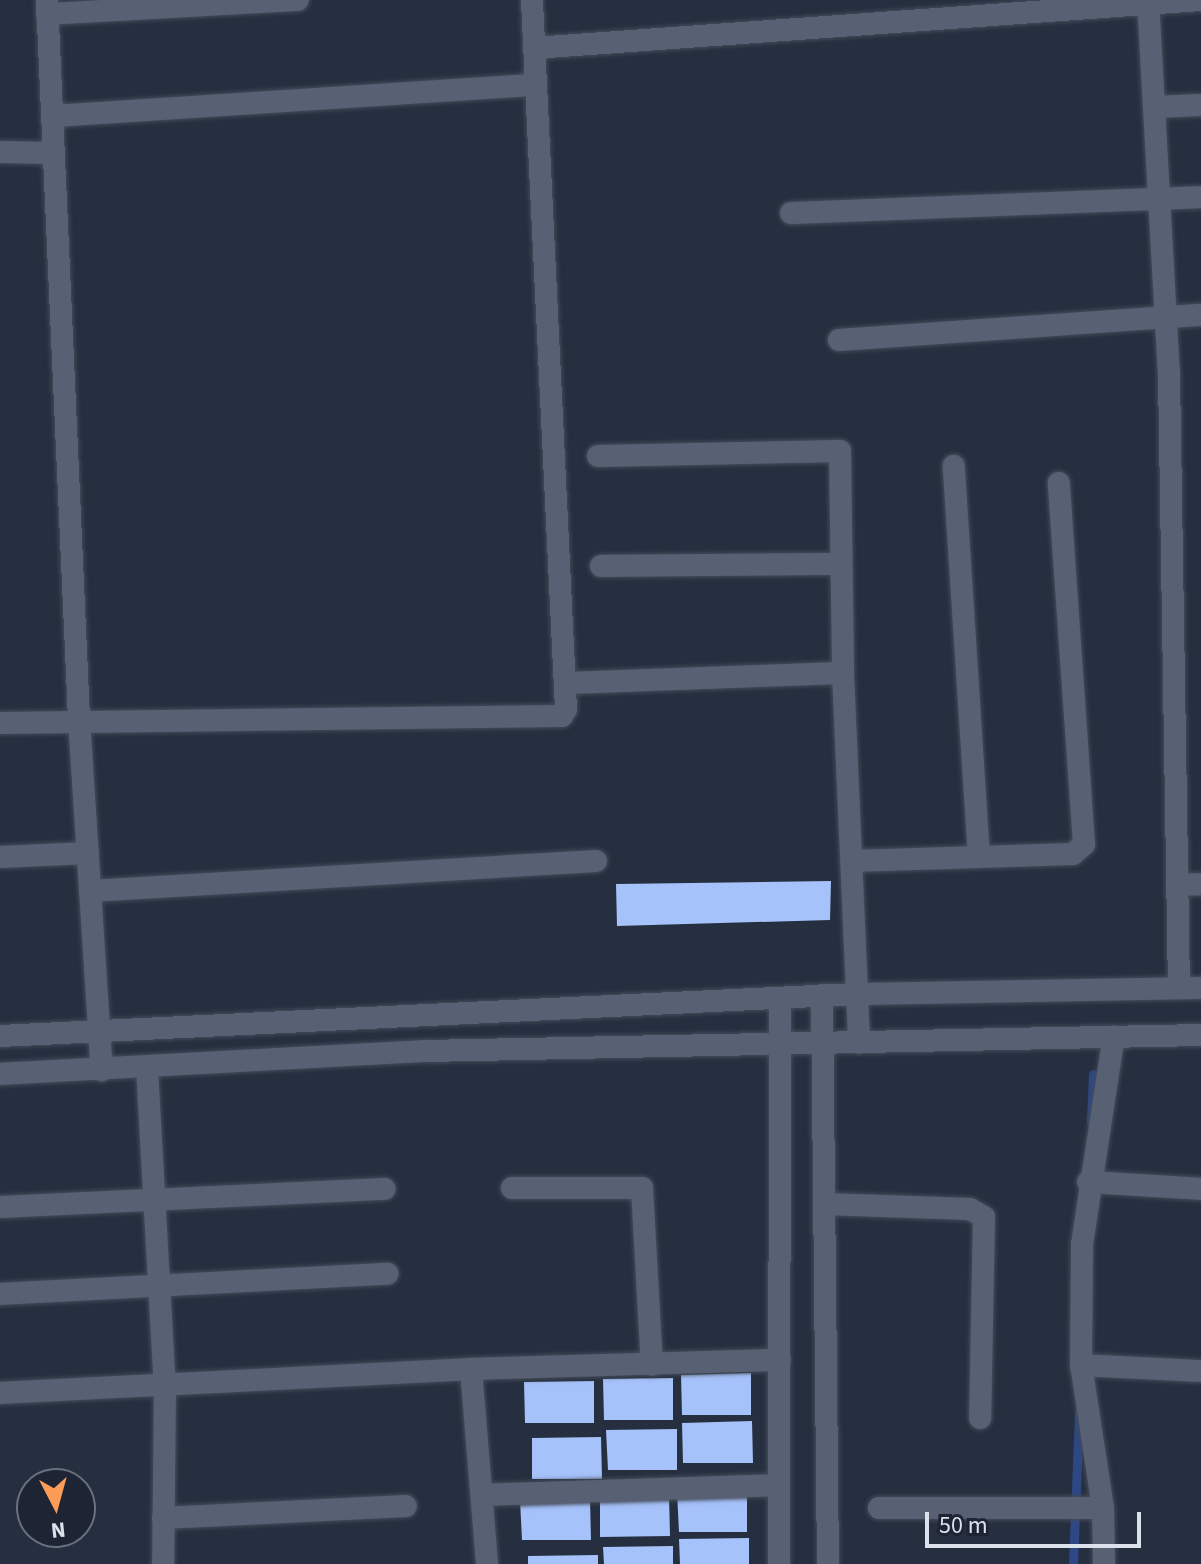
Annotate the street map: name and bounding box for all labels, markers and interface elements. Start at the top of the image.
north arrow [16,1468,96,1548]
scale bar [929,1496,1145,1546]
text: 50 m [939,1508,988,1543]
text: N [49,1513,67,1547]

